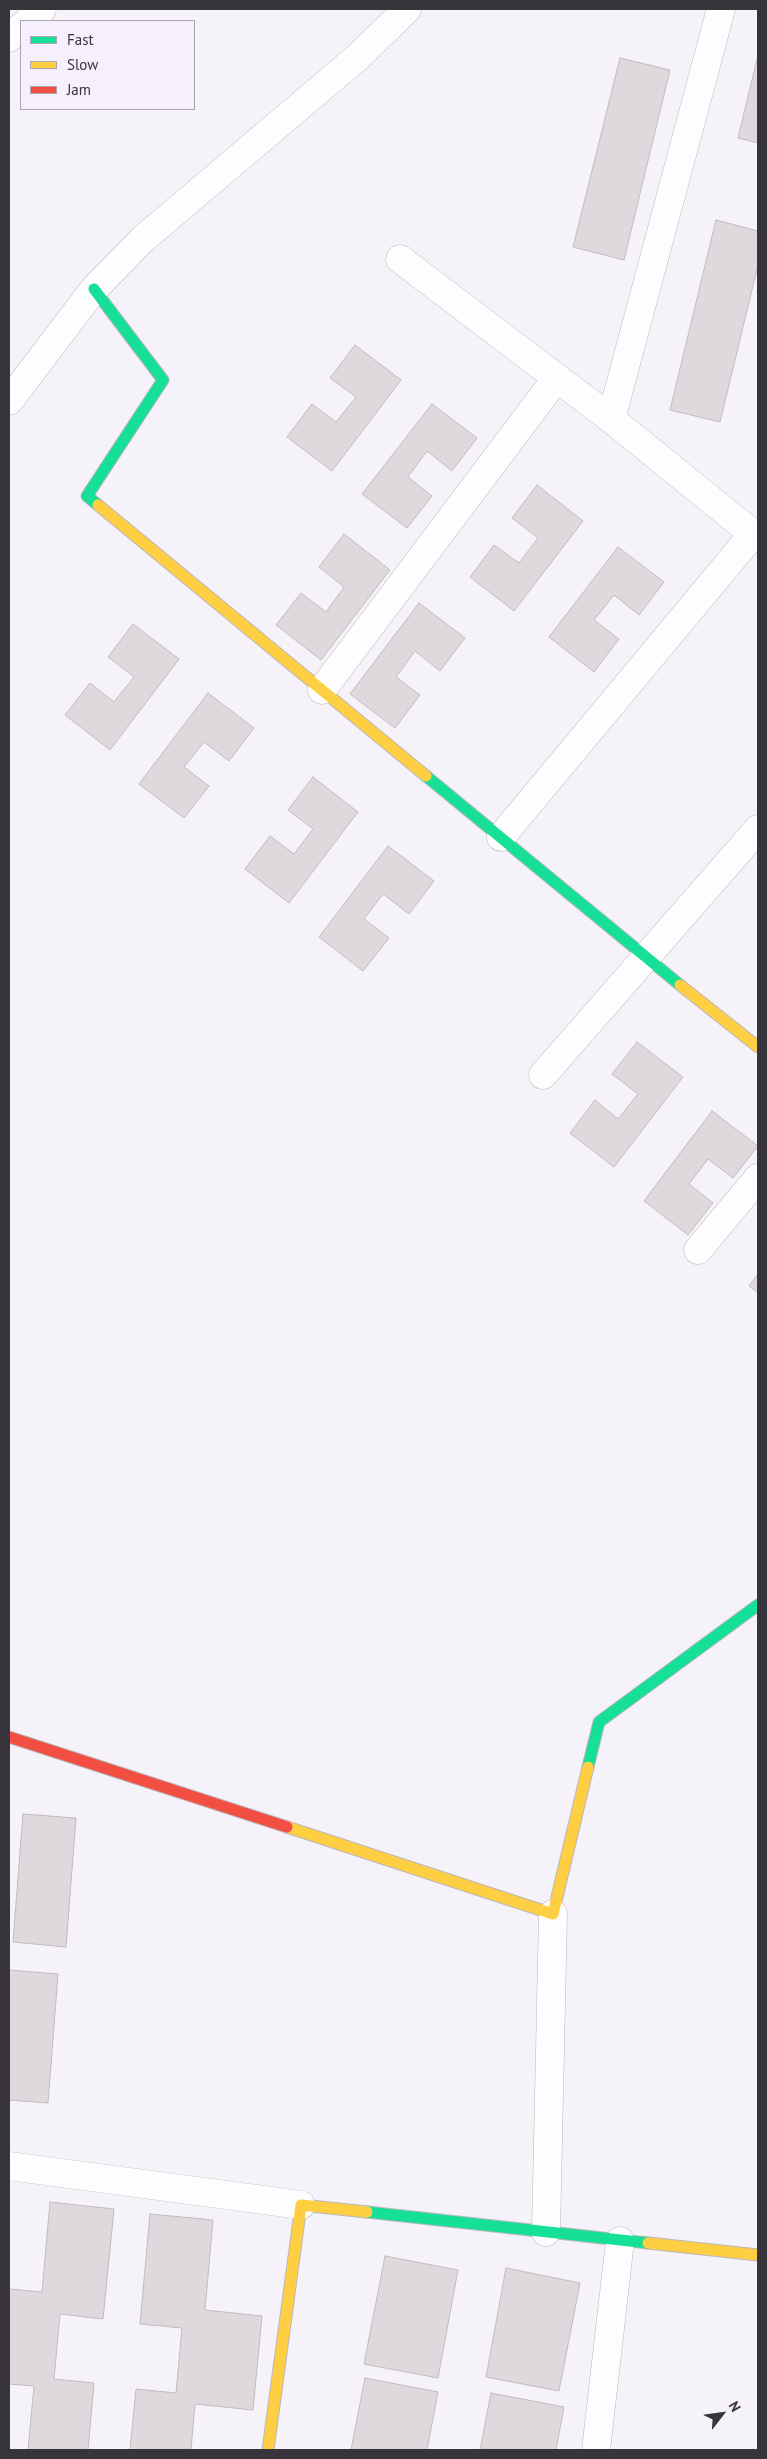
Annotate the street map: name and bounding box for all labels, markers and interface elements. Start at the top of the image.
legend [20,20,195,110]
text: Fast [67,30,94,49]
text: Slow [67,55,98,74]
text: Jam [67,80,91,99]
north arrow [697,2389,747,2439]
text: N [725,2398,745,2415]

